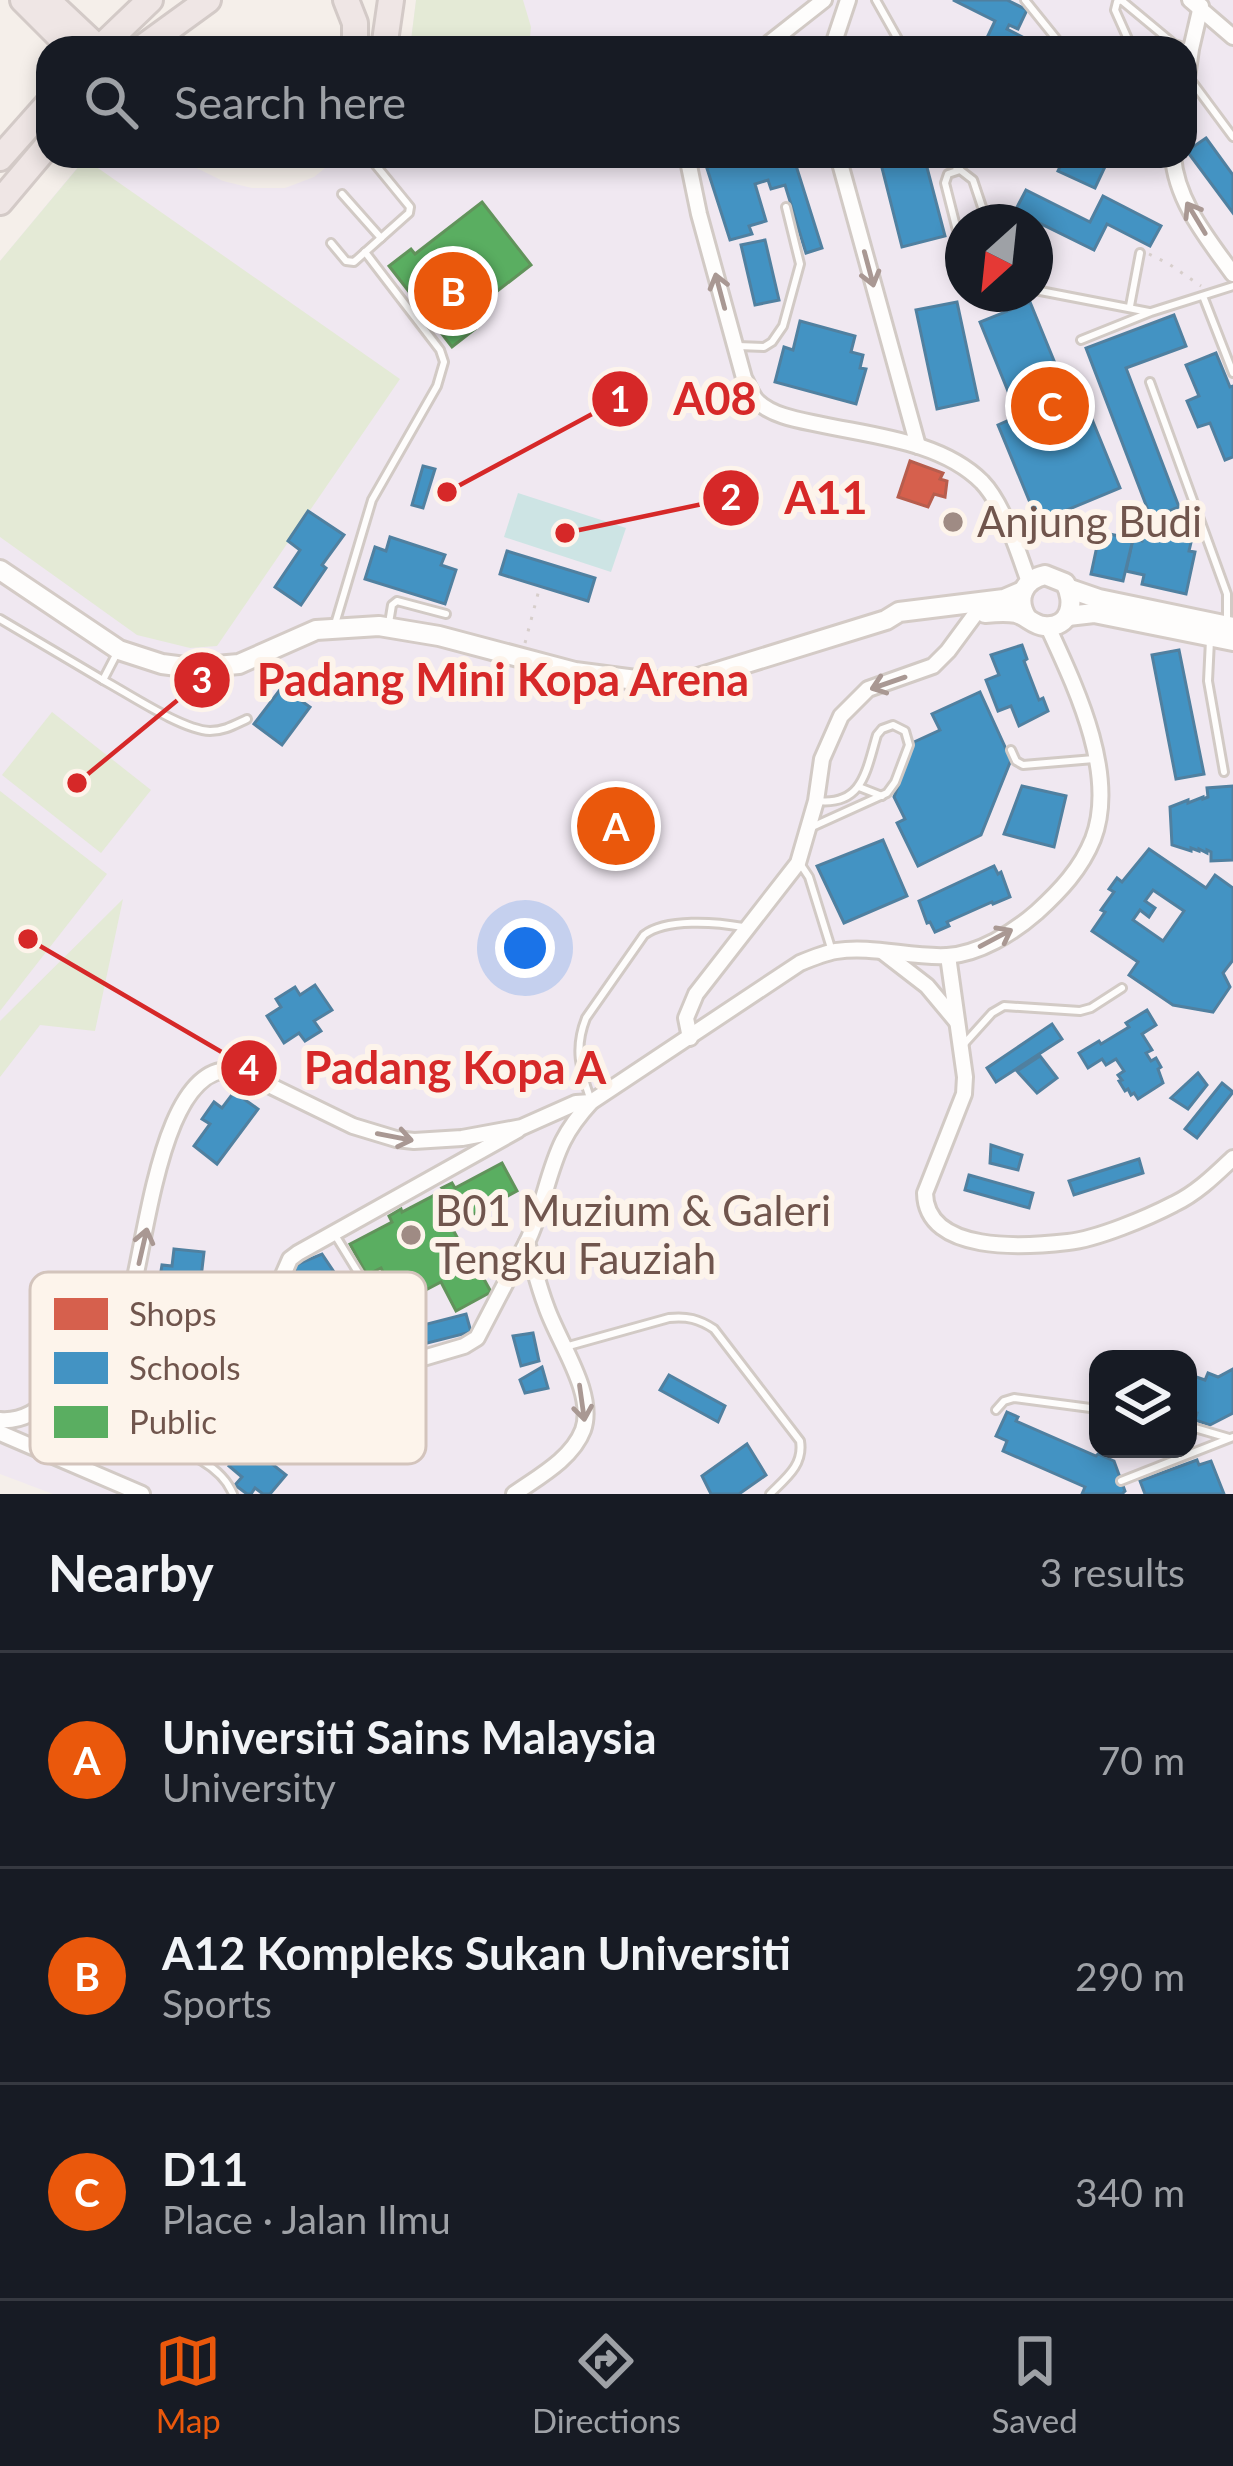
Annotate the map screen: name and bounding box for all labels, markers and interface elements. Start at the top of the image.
search box [36,36,1197,168]
icon: search [78,69,144,135]
text: Search here [174,75,406,129]
one-way arrow [1184,202,1208,236]
north arrow [945,204,1053,312]
pin: B [414,246,492,336]
one-way arrow [859,249,881,287]
one-way arrow [707,273,729,311]
callout: A08 [590,359,781,440]
pin: C [1011,361,1089,451]
text: A08 [672,371,757,425]
text: 1 [610,376,630,420]
callout: A11 [701,457,892,538]
text: A11 [783,470,868,524]
text: 2 [721,474,741,518]
place label: Anjung Budi [977,496,1202,546]
marker: Anjung Budi [940,509,966,535]
callout: Padang Mini Kopa Arena [172,640,774,721]
text: Padang Mini Kopa Arena [257,652,749,706]
text: 3 [192,657,212,701]
one-way arrow [870,674,907,695]
pin: A [577,781,655,871]
your location [495,918,555,978]
one-way arrow [978,926,1013,949]
callout: Padang Kopa A [219,1027,631,1108]
text: Padang Kopa A [304,1040,607,1094]
text: 4 [239,1045,259,1089]
one-way arrow [375,1127,414,1149]
place label: B01 Muzium & Galeri Tengku Fauziah [435,1185,831,1283]
marker: B01 Muzium & Galeri Tengku Fauziah [398,1222,424,1248]
one-way arrow [132,1227,155,1265]
legend [30,1272,426,1464]
text: Shops [129,1293,217,1333]
text: Schools [129,1347,240,1387]
map controls [1089,1350,1197,1458]
button: layers [1089,1350,1197,1458]
one-way arrow [571,1383,594,1422]
text: Public [129,1401,217,1441]
text: Nearby [48,1542,214,1603]
text: 3 results [1040,1549,1185,1595]
text: Universiti Sains Malaysia [162,1710,657,1764]
text: A [73,1737,101,1783]
text: 70 m [1098,1737,1185,1783]
text: University [162,1764,336,1810]
text: A12 Kompleks Sukan Universiti [162,1926,791,1980]
text: B [74,1953,100,1999]
text: 290 m [1075,1953,1185,1999]
text: Sports [162,1980,272,2026]
text: D11 [162,2142,248,2196]
text: C [74,2169,100,2215]
text: 340 m [1075,2169,1185,2215]
text: Place · Jalan Ilmu [162,2196,451,2242]
tab: Map [155,2328,221,2440]
tab: Directions [532,2328,681,2440]
tab: Saved [991,2328,1078,2440]

